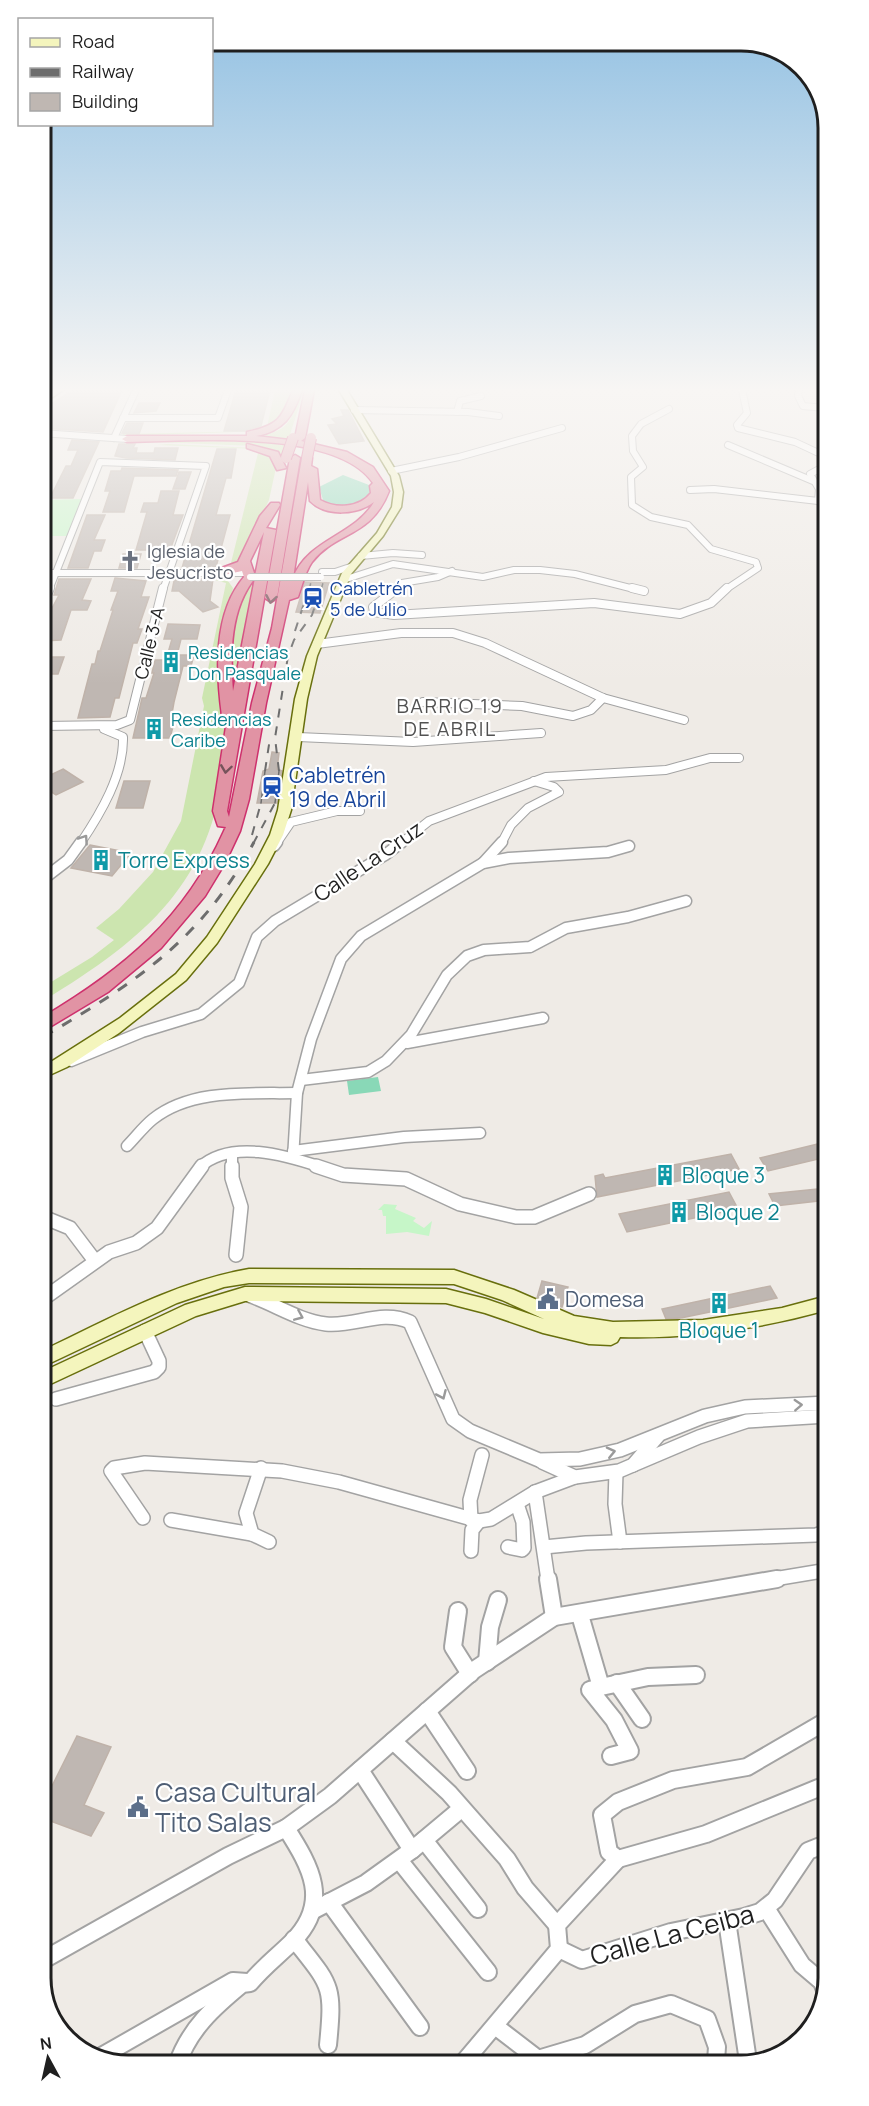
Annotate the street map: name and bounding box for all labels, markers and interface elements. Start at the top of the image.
legend [18,18,213,126]
text: Road [72,29,115,53]
text: Railway [72,59,134,83]
text: Building [72,89,138,113]
place label: Iglesia de Jesucristo [147,539,234,584]
church icon: Iglesia de Jesucristo [118,549,142,573]
place label: Cabletrén 5 de Julio [330,576,413,621]
station icon: Cabletrén 5 de Julio [301,586,325,610]
one-way arrow [265,594,277,603]
street label: Calle 3-A [128,604,170,682]
place label: Residencias Don Pasquale [188,640,301,685]
building icon: Residencias Don Pasquale [159,650,183,674]
district label: BARRIO 19 DE ABRIL [397,692,504,742]
place label: Residencias Caribe [171,707,271,752]
building icon: Residencias Caribe [142,717,166,741]
place label: Cabletrén 19 de Abril [289,761,386,813]
one-way arrow [221,765,233,774]
station icon: Cabletrén 19 de Abril [260,775,284,799]
street label: Calle La Cruz [308,814,428,908]
one-way arrow [76,835,88,845]
place label: Torre Express [118,846,250,874]
building icon: Torre Express [89,848,113,872]
place label: Bloque 3 [682,1161,765,1189]
building icon: Bloque 3 [653,1163,677,1187]
place label: Bloque 2 [696,1198,780,1226]
building icon: Bloque 2 [667,1200,691,1224]
place label: Domesa [565,1285,644,1313]
public building icon: Domesa [536,1287,560,1311]
building icon: Bloque 1 [707,1291,731,1315]
one-way arrow [292,1309,303,1321]
place label: Bloque 1 [679,1316,759,1344]
one-way arrow [435,1388,447,1399]
one-way arrow [793,1398,802,1411]
one-way arrow [606,1447,616,1460]
place label: Casa Cultural Tito Salas [155,1774,317,1840]
public building icon: Casa Cultural Tito Salas [126,1795,150,1819]
street label: Calle La Ceiba [586,1895,758,1973]
north arrow [18,2028,78,2088]
text: N [39,2031,53,2055]

